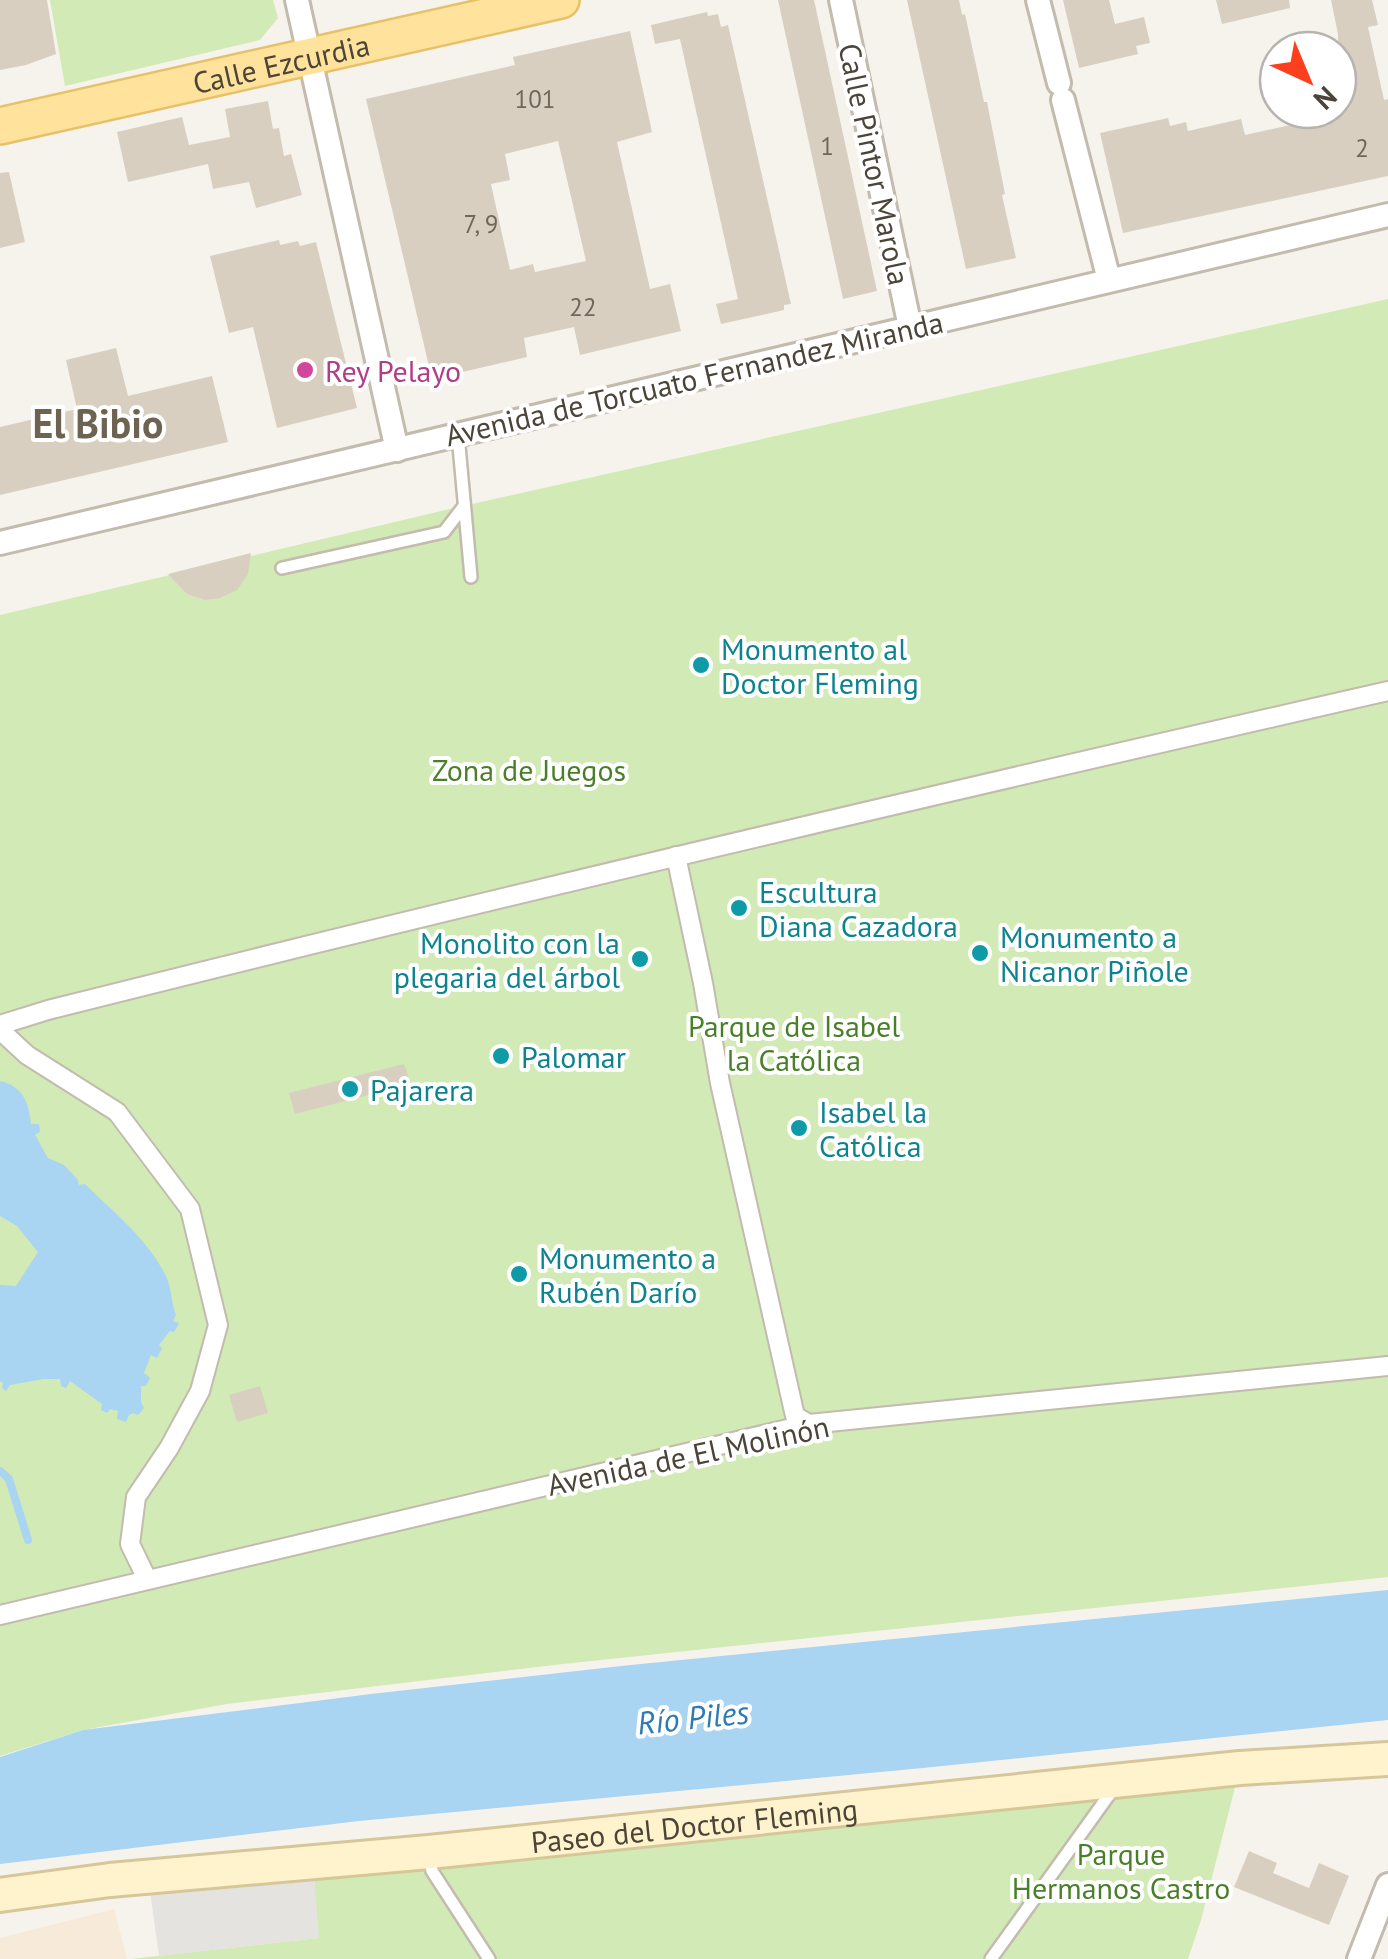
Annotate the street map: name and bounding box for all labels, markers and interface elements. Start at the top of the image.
street label: Calle Ezcurdia [189,24,373,102]
north arrow [1258,30,1358,130]
street label: Calle Pintor Marola [830,40,920,288]
text: N [1306,79,1345,118]
house number: 101 [515,83,555,115]
house number: 1 [820,130,834,162]
house number: 2 [1355,132,1369,164]
house number: 7, 9 [464,208,498,240]
house number: 22 [569,291,597,323]
street label: Avenida de Torcuato Fernandez Miranda [441,302,947,454]
place label: Rey Pelayo [325,351,461,390]
marker: Rey Pelayo [294,359,316,381]
district label: El Bibio [33,397,163,449]
place label: Monumento al Doctor Fleming [721,629,919,702]
marker: Monumento al Doctor Fleming [690,654,712,676]
park label: Zona de Juegos [432,750,626,789]
place label: Escultura Diana Cazadora [759,872,958,945]
marker: Escultura Diana Cazadora [728,897,750,919]
place label: Monumento a Nicanor Piñole [1000,917,1189,990]
place label: Monolito con la plegaria del árbol [394,923,620,996]
marker: Monumento a Nicanor Piñole [969,942,991,964]
marker: Monolito con la plegaria del árbol [629,948,651,970]
park label: Parque de Isabel la Católica [688,1006,900,1079]
place label: Palomar [521,1037,626,1076]
marker: Palomar [490,1045,512,1067]
place label: Pajarera [370,1070,474,1109]
marker: Pajarera [339,1078,361,1100]
place label: Isabel la Católica [819,1092,927,1165]
marker: Isabel la Católica [788,1117,810,1139]
place label: Monumento a Rubén Darío [539,1238,716,1311]
marker: Monumento a Rubén Darío [508,1263,530,1285]
street label: Avenida de El Molinón [544,1406,832,1504]
water label: Río Piles [635,1690,751,1744]
street label: Paseo del Doctor Fleming [529,1788,860,1861]
park label: Parque Hermanos Castro [1012,1834,1230,1907]

